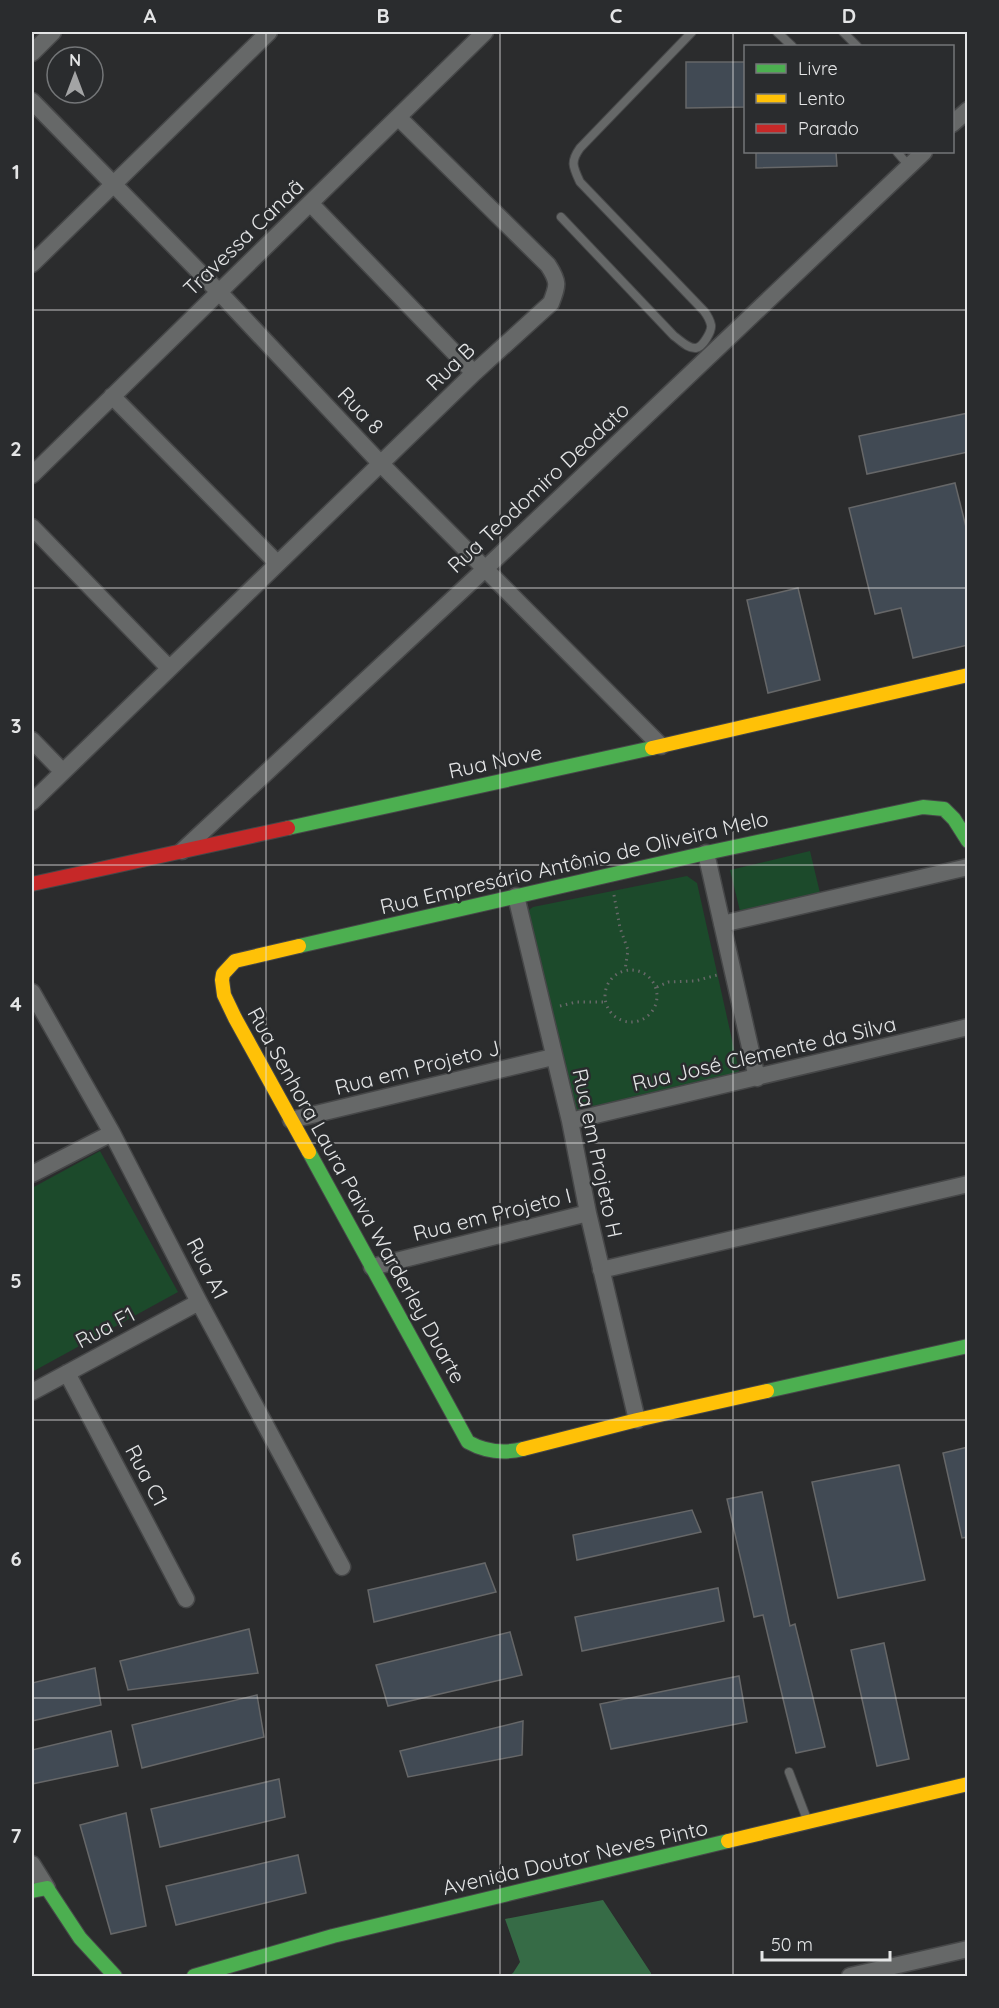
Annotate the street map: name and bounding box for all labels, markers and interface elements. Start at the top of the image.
text: A [144,3,157,28]
text: B [376,3,390,28]
text: C [610,3,623,28]
text: D [842,3,856,28]
north arrow [45,45,105,105]
legend [744,45,954,153]
text: N [69,50,81,70]
text: Livre [798,57,838,80]
text: Lento [798,87,845,110]
text: Parado [798,117,859,140]
text: 1 [12,159,20,184]
street label: Travessa Canaã [177,173,309,301]
street label: Rua B [420,337,480,395]
street label: Rua 8 [333,381,389,439]
street label: Rua Teodomiro Deodato [442,396,634,578]
text: 2 [10,436,22,461]
text: 3 [11,713,21,738]
street label: Rua Nove [446,738,544,784]
street label: Rua Empresário Antônio de Oliveira Melo [377,805,771,919]
text: 4 [10,991,22,1016]
street label: Rua Senhora Laura Paiva Warderley Duarte [242,1002,472,1388]
street label: Rua José Clemente da Silva [630,1010,898,1096]
street label: Rua em Projeto J [332,1034,502,1100]
street label: Rua em Projeto H [567,1066,629,1240]
street label: Rua em Projeto I [410,1182,574,1246]
street label: Rua A1 [182,1233,234,1303]
text: 5 [10,1268,22,1293]
street label: Rua F1 [71,1301,139,1353]
street label: Rua C1 [120,1440,174,1510]
text: 6 [10,1546,22,1571]
street label: Avenida Doutor Neves Pinto [440,1814,710,1900]
text: 7 [11,1823,22,1848]
scale bar [762,1924,890,1962]
text: 50 m [771,1933,813,1956]

